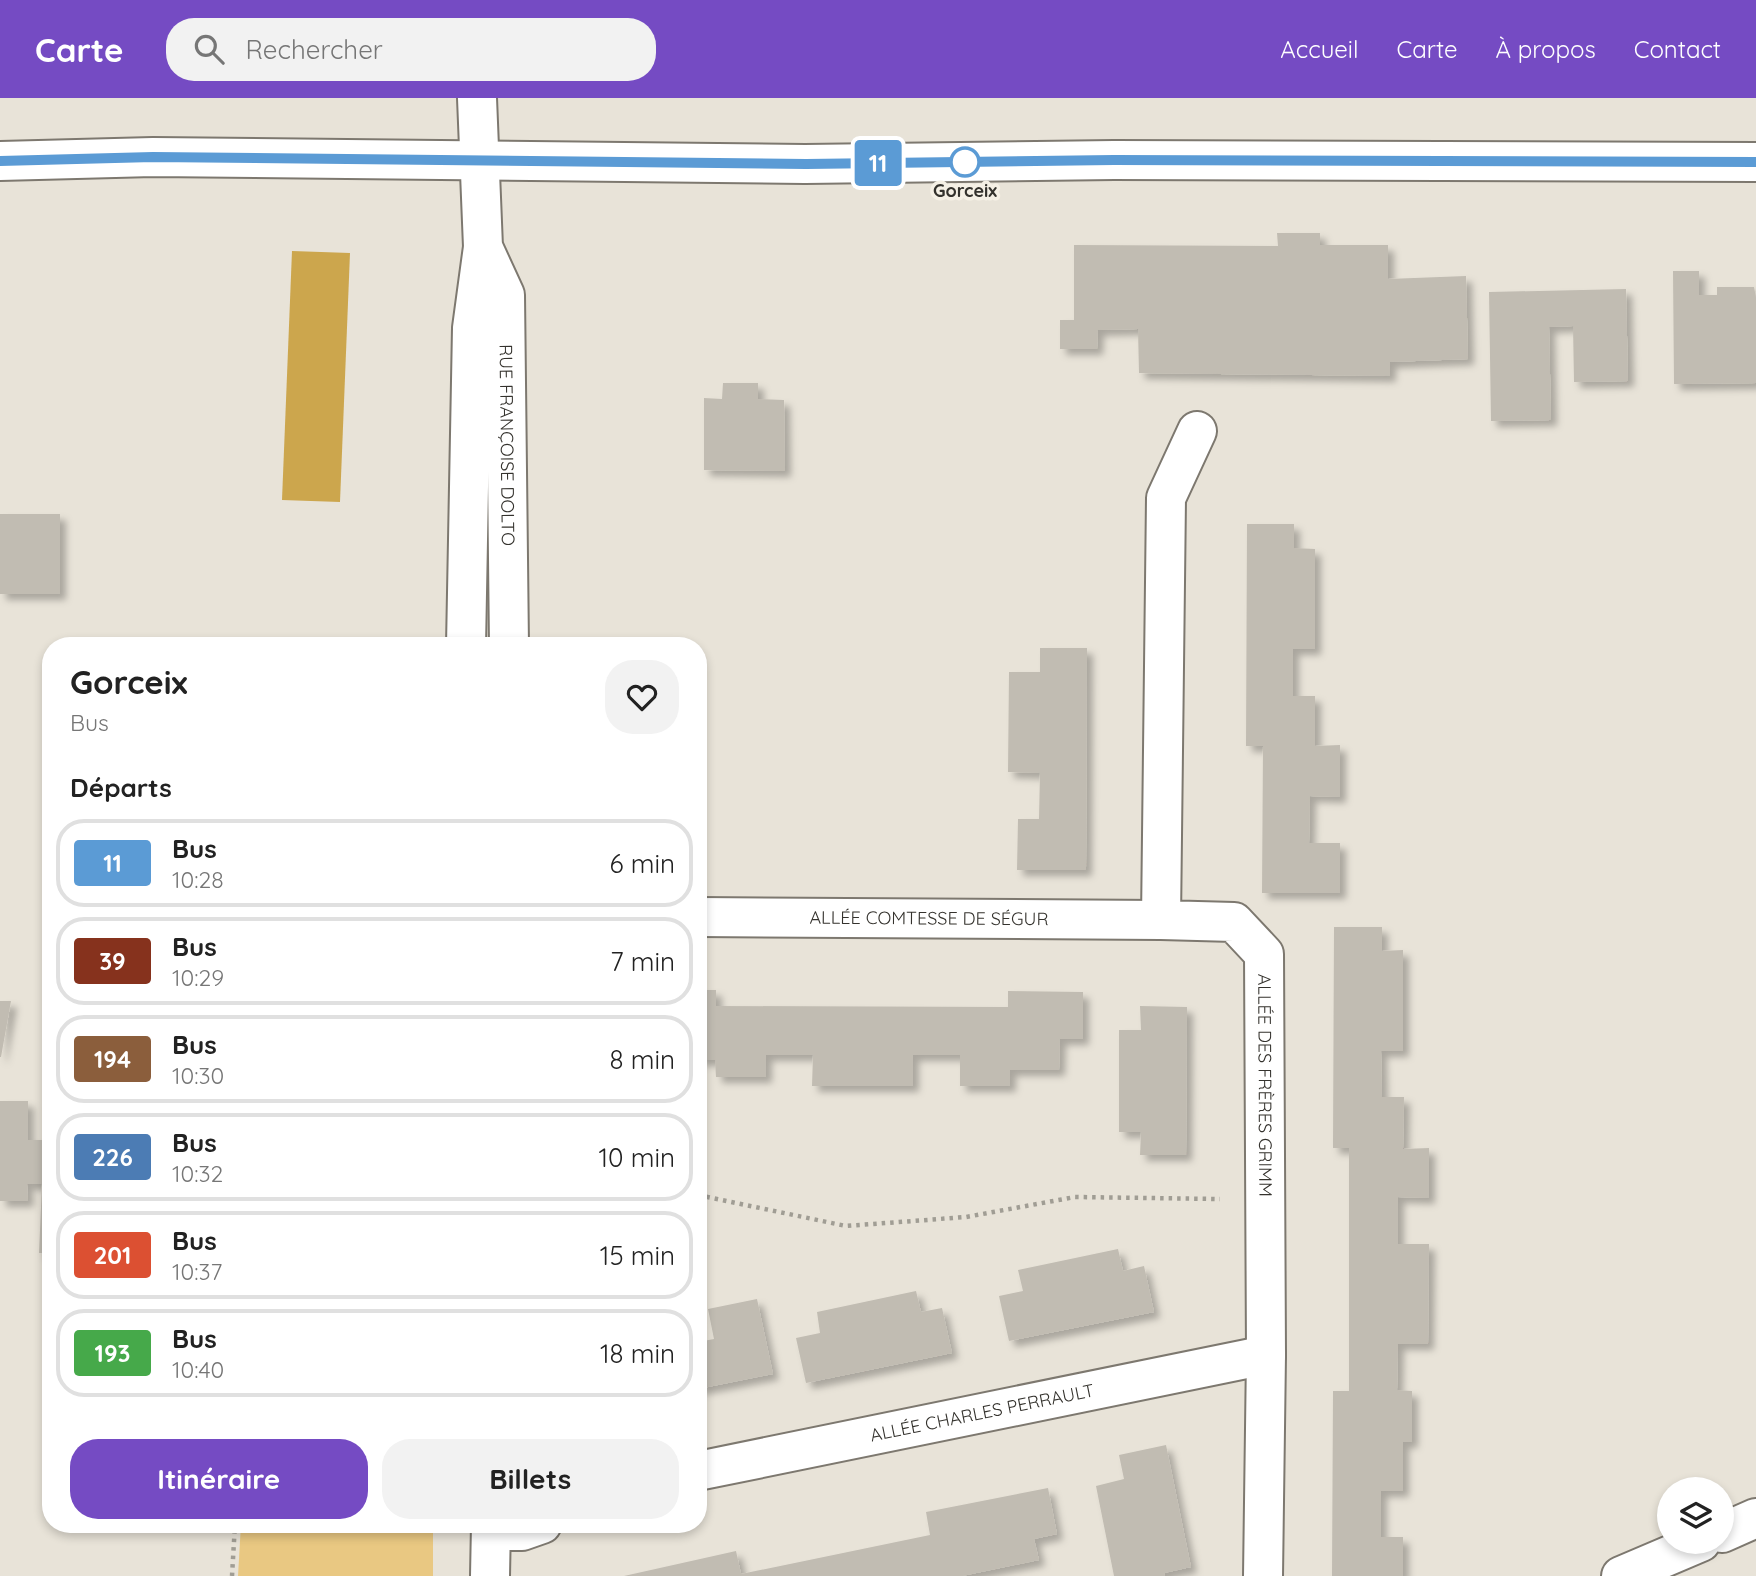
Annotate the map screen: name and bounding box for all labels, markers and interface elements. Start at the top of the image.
search box [166,18,656,81]
text: Carte [35,29,124,70]
icon: search [190,30,228,68]
text: Rechercher [246,33,383,66]
text: Accueil [1280,34,1359,64]
text: Carte [1397,34,1458,64]
text: À propos [1496,34,1596,64]
text: Contact [1634,34,1721,64]
line badge: 11 [846,140,910,186]
marker: Gorceix [950,147,980,177]
text: 11 [869,148,887,178]
place label: Gorceix [933,179,997,202]
street label: RUE FRANÇOISE DOLTO [495,344,520,546]
button: heart [605,660,679,734]
text: Gorceix [70,661,188,702]
text: Bus [70,708,109,737]
text: Départs [70,771,172,804]
text: Bus [172,832,217,865]
text: 6 min [610,847,675,880]
text: 11 [103,848,122,878]
text: 10:28 [172,865,224,894]
street label: ALLÉE COMTESSE DE SÉGUR [809,906,1049,930]
text: Bus [172,930,217,963]
text: 7 min [610,945,675,978]
text: 39 [99,946,126,976]
text: 10:29 [172,963,224,992]
street label: ALLÉE DES FRÈRES GRIMM [1253,974,1277,1197]
text: Bus [172,1028,217,1061]
text: 8 min [610,1043,675,1076]
text: 194 [94,1044,131,1074]
text: 10:30 [172,1061,224,1090]
text: Bus [172,1126,217,1159]
text: 10 min [599,1141,675,1174]
text: 226 [92,1142,133,1172]
text: 10:32 [172,1159,223,1188]
text: Bus [172,1224,217,1257]
text: 15 min [600,1239,675,1272]
text: 201 [94,1240,131,1270]
text: 10:37 [172,1257,222,1286]
text: Bus [172,1322,217,1355]
text: 18 min [600,1337,675,1370]
text: 193 [95,1338,130,1368]
text: 10:40 [172,1355,224,1384]
street label: ALLÉE CHARLES PERRAULT [868,1378,1096,1447]
button: Itinéraire [70,1439,368,1519]
button: Billets [382,1439,679,1519]
map controls [1657,1477,1734,1554]
button: layers [1657,1477,1734,1554]

